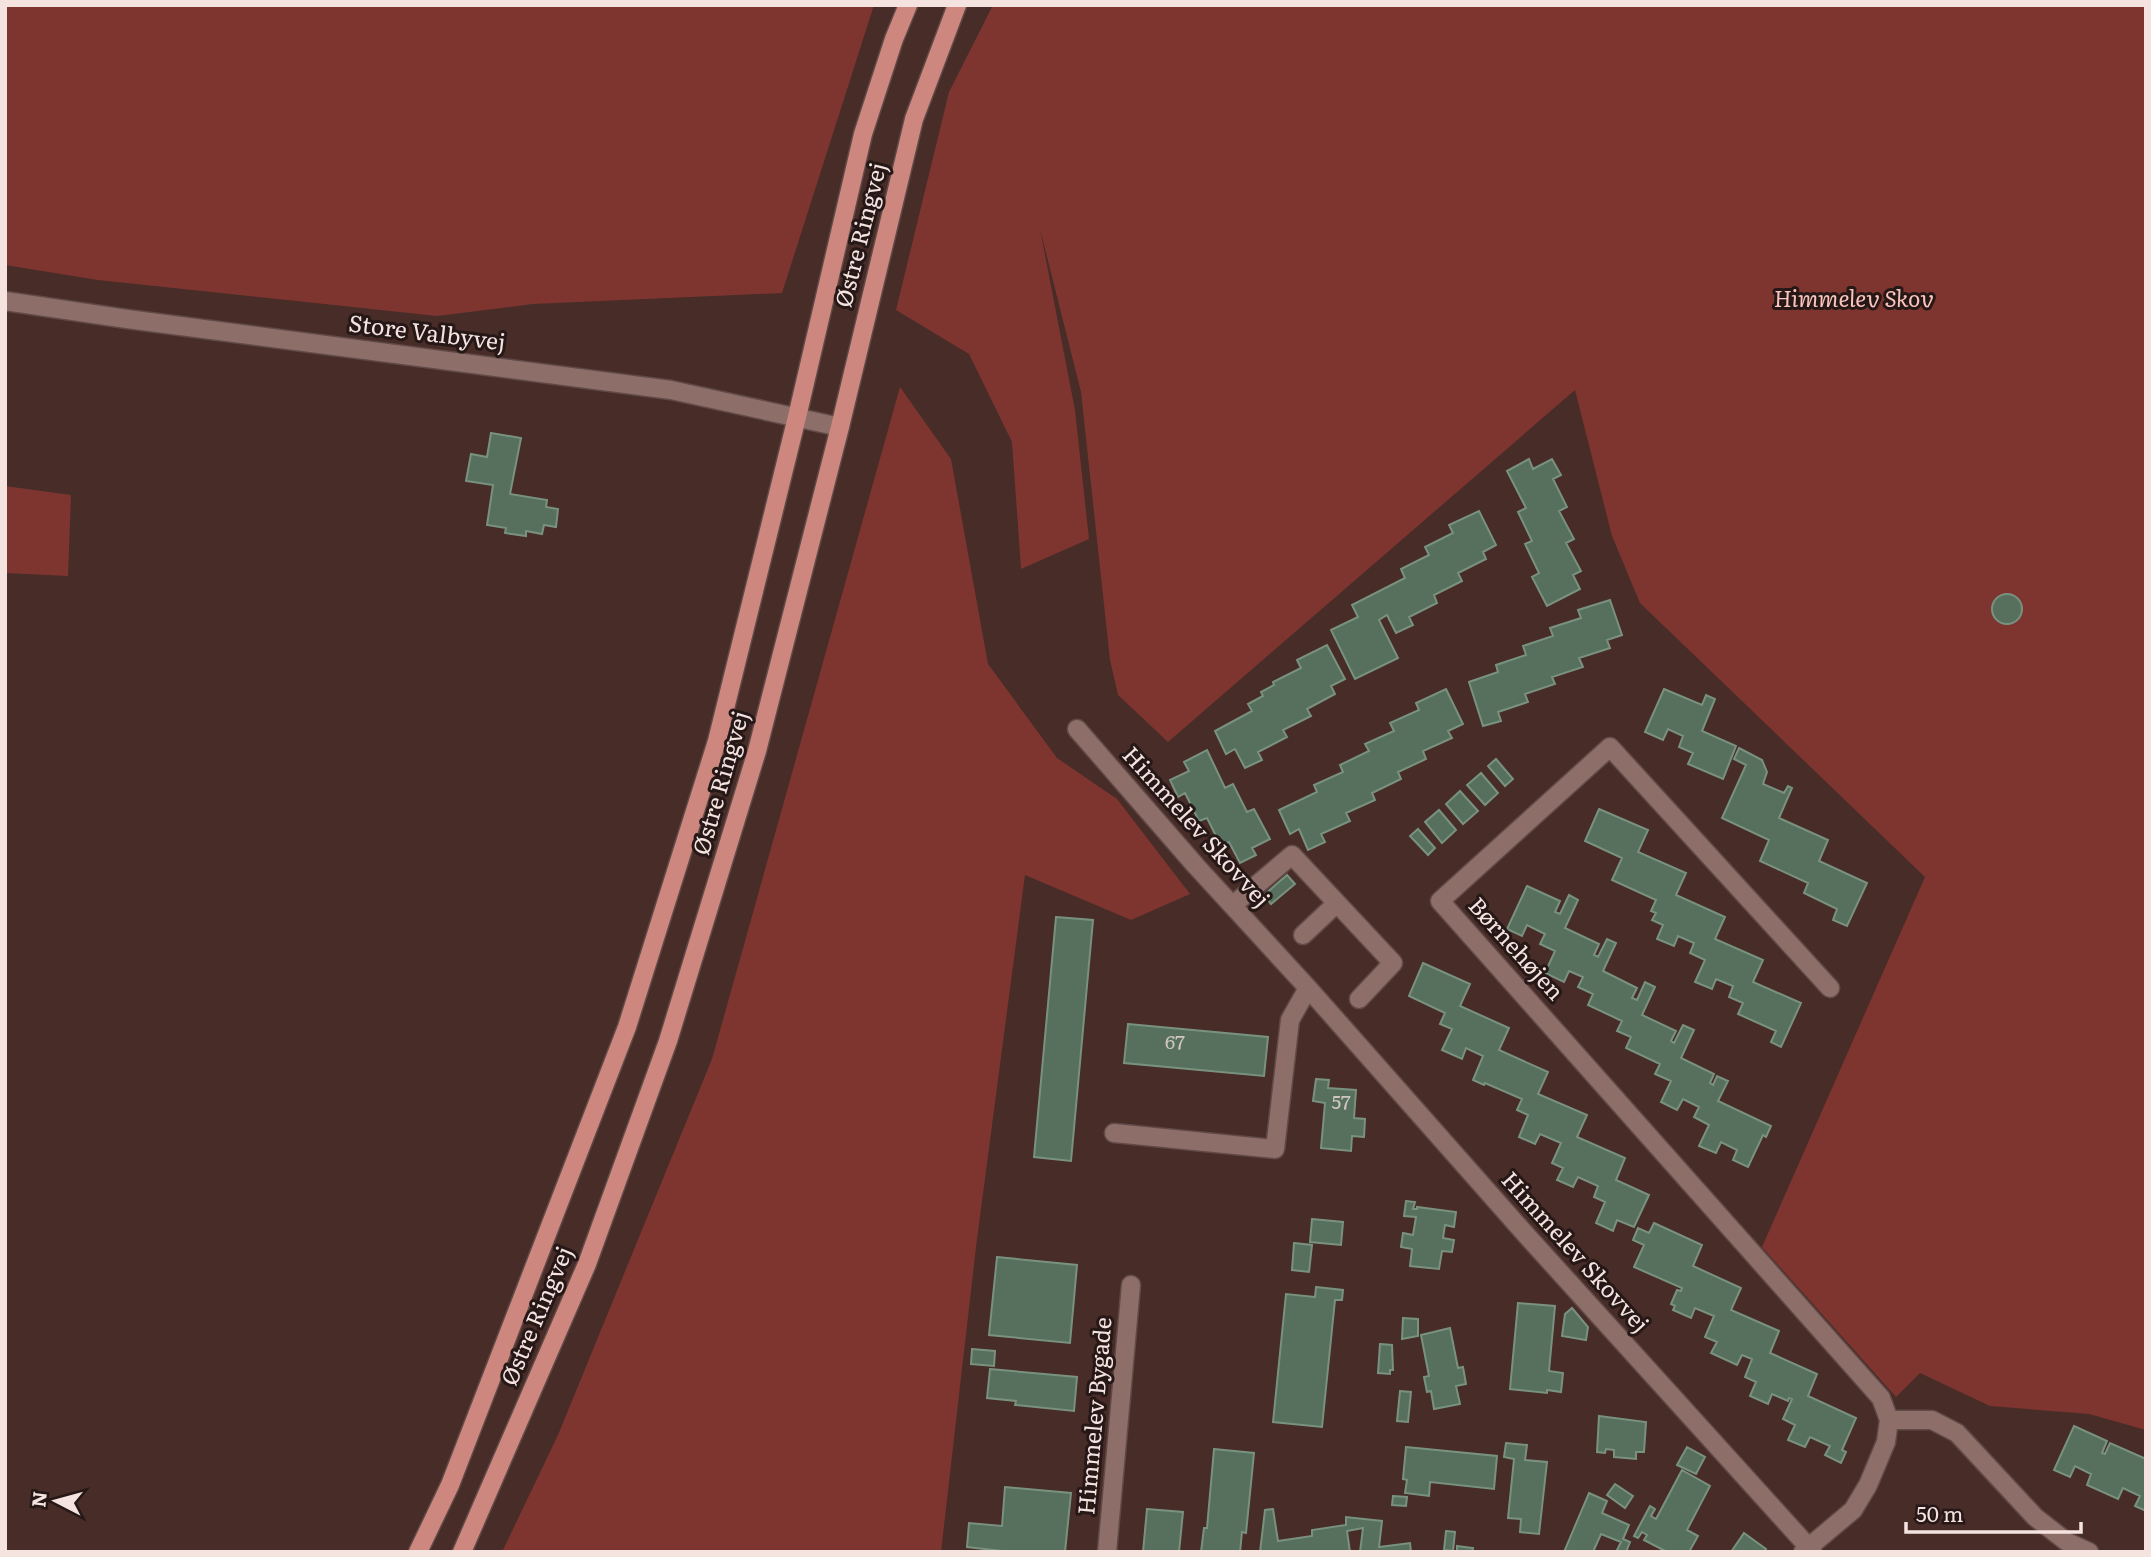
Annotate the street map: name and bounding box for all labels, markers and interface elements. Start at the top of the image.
street label: Østre Ringvej [825,159,893,310]
park label: Himmelev Skov [1774,280,1934,314]
street label: Store Valbyvej [347,305,508,357]
street label: Østre Ringvej [682,707,756,858]
street label: Himmelev Skovvej [1116,738,1279,914]
street label: Børnehøjen [1462,889,1573,1007]
house number: 67 [1165,1027,1185,1055]
house number: 57 [1331,1087,1351,1115]
street label: Himmelev Skovvej [1495,1163,1658,1339]
street label: Østre Ringvej [491,1240,580,1390]
street label: Himmelev Bygade [1067,1316,1119,1516]
north arrow [21,1466,91,1536]
text: N [23,1490,53,1509]
scale bar [1906,1490,2081,1534]
text: 50 m [1916,1497,1963,1528]

